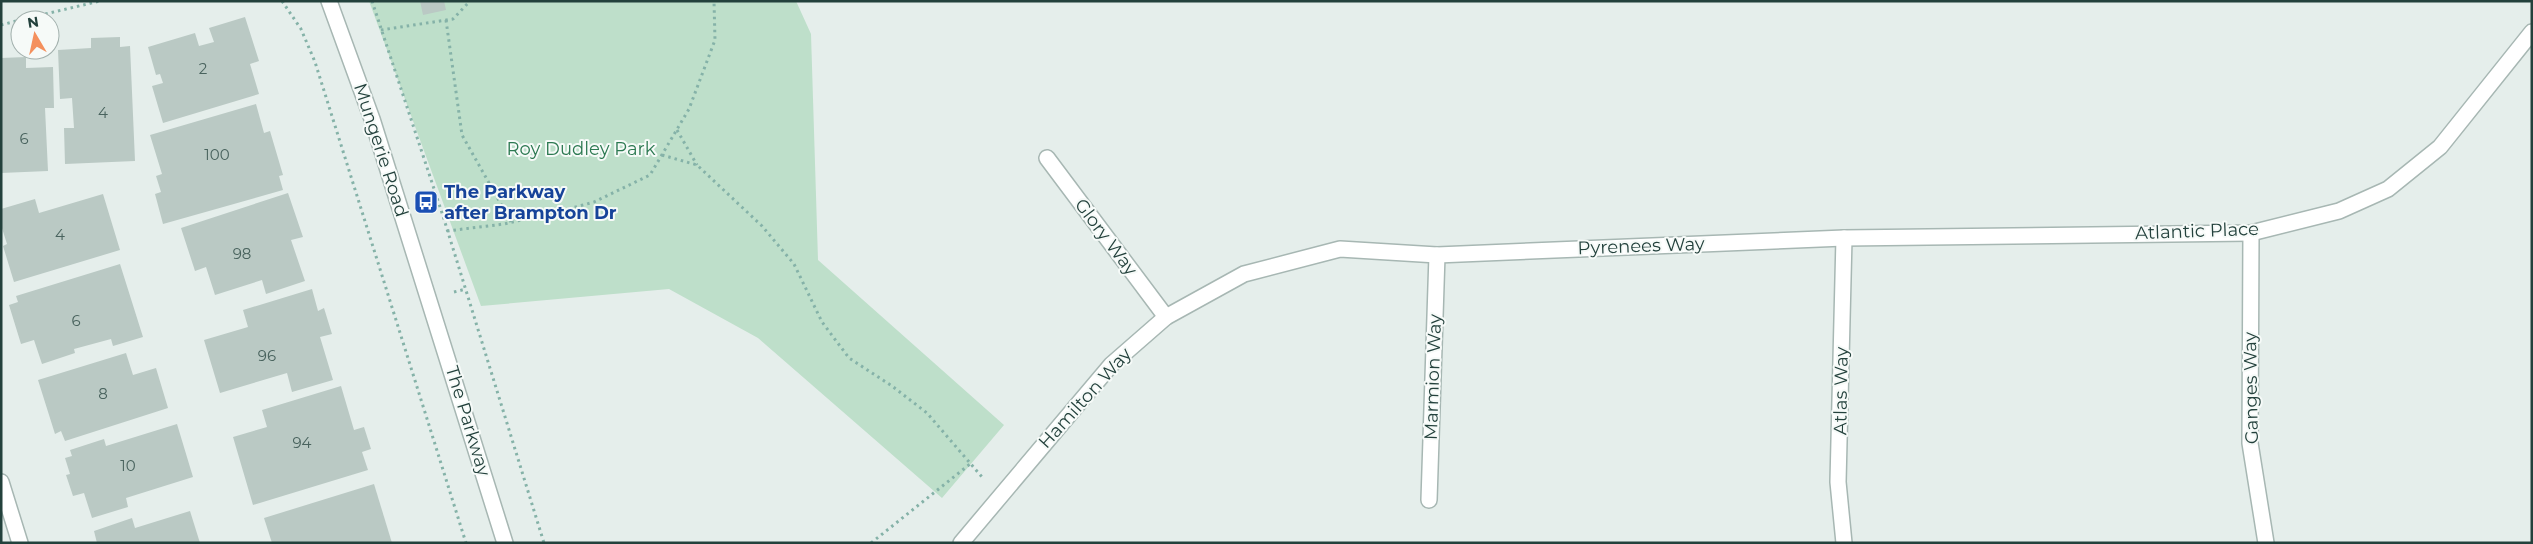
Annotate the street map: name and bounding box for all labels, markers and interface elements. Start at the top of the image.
north arrow [10,10,60,60]
text: N [26,12,40,32]
house number: 2 [199,59,207,78]
street label: Mungerie Road [349,80,413,220]
house number: 4 [98,103,108,122]
house number: 6 [19,129,29,148]
park label: Roy Dudley Park [507,138,656,160]
house number: 100 [204,145,230,164]
place label: The Parkway after Brampton Dr [444,181,617,224]
bus stop icon: The Parkway after Brampton Dr [413,189,439,215]
street label: Glory Way [1070,194,1142,280]
street label: Atlantic Place [2135,218,2259,244]
house number: 4 [55,225,65,244]
street label: Pyrenees Way [1577,233,1705,259]
house number: 98 [233,244,251,263]
house number: 6 [71,311,81,330]
street label: Marmion Way [1420,313,1446,440]
street label: Ganges Way [2239,331,2263,444]
street label: Hamilton Way [1034,343,1136,453]
house number: 96 [258,346,276,365]
street label: Atlas Way [1829,347,1853,435]
street label: The Parkway [441,363,495,479]
house number: 8 [98,384,108,403]
house number: 94 [292,433,312,452]
house number: 10 [120,456,136,475]

